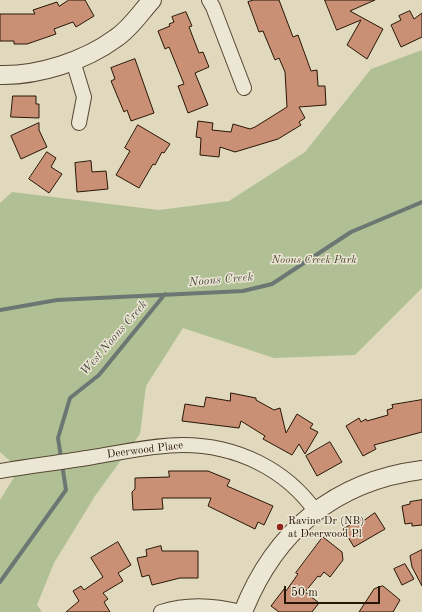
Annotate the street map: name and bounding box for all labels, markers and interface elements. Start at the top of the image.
park label: Noons Creek Park [271,253,357,267]
water label: Noons Creek [188,270,254,290]
water label: West Noons Creek [77,297,151,379]
street label: Deerwood Place [106,439,184,461]
place label: Ravine Dr (NB) at Deerwood Pl [288,514,364,540]
marker: Ravine Dr (NB) at Deerwood Pl [275,522,285,532]
scale bar [286,578,382,604]
text: 50 m [291,587,318,599]

